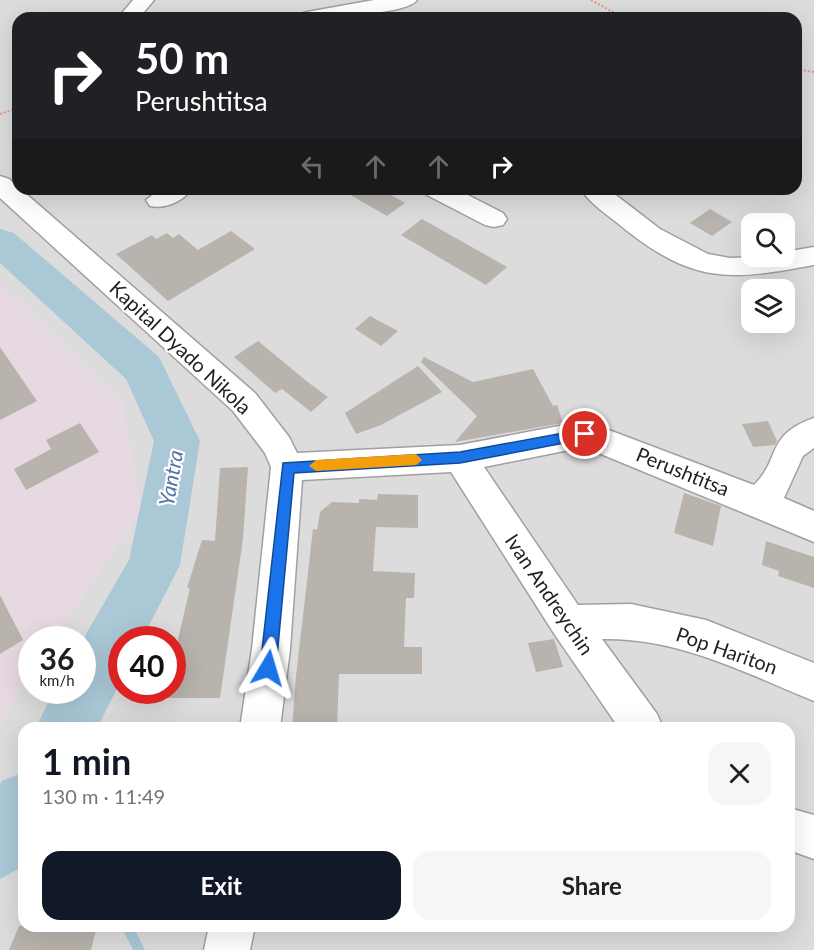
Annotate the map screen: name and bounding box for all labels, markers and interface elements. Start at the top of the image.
text: 50 m [135,33,229,83]
icon: right [36,36,114,114]
text: Perushtitsa [135,84,268,117]
icon: left [296,150,329,183]
icon: ahead [359,150,392,183]
icon: ahead [422,150,455,183]
icon: right [485,150,518,183]
map controls [741,213,795,333]
button: search [741,213,795,267]
street label: Kapital Dyado Nikola [105,275,257,419]
button: layers [741,279,795,333]
pin [559,408,610,459]
icon: arrive [568,417,601,450]
street label: Perushtitsa [633,441,733,501]
water label: Yantra [153,448,187,508]
street label: Ivan Andreychin [501,529,599,659]
street label: Pop Hariton [673,621,781,679]
speed limit sign: 40 [108,626,186,704]
position arrow [236,636,300,700]
text: 36 [40,640,74,676]
text: km/h [39,671,75,689]
text: 1 min [42,739,131,783]
button: close [708,742,771,805]
text: 130 m · 11:49 [42,784,165,808]
button: Exit [42,851,401,920]
button: Share [413,851,771,920]

